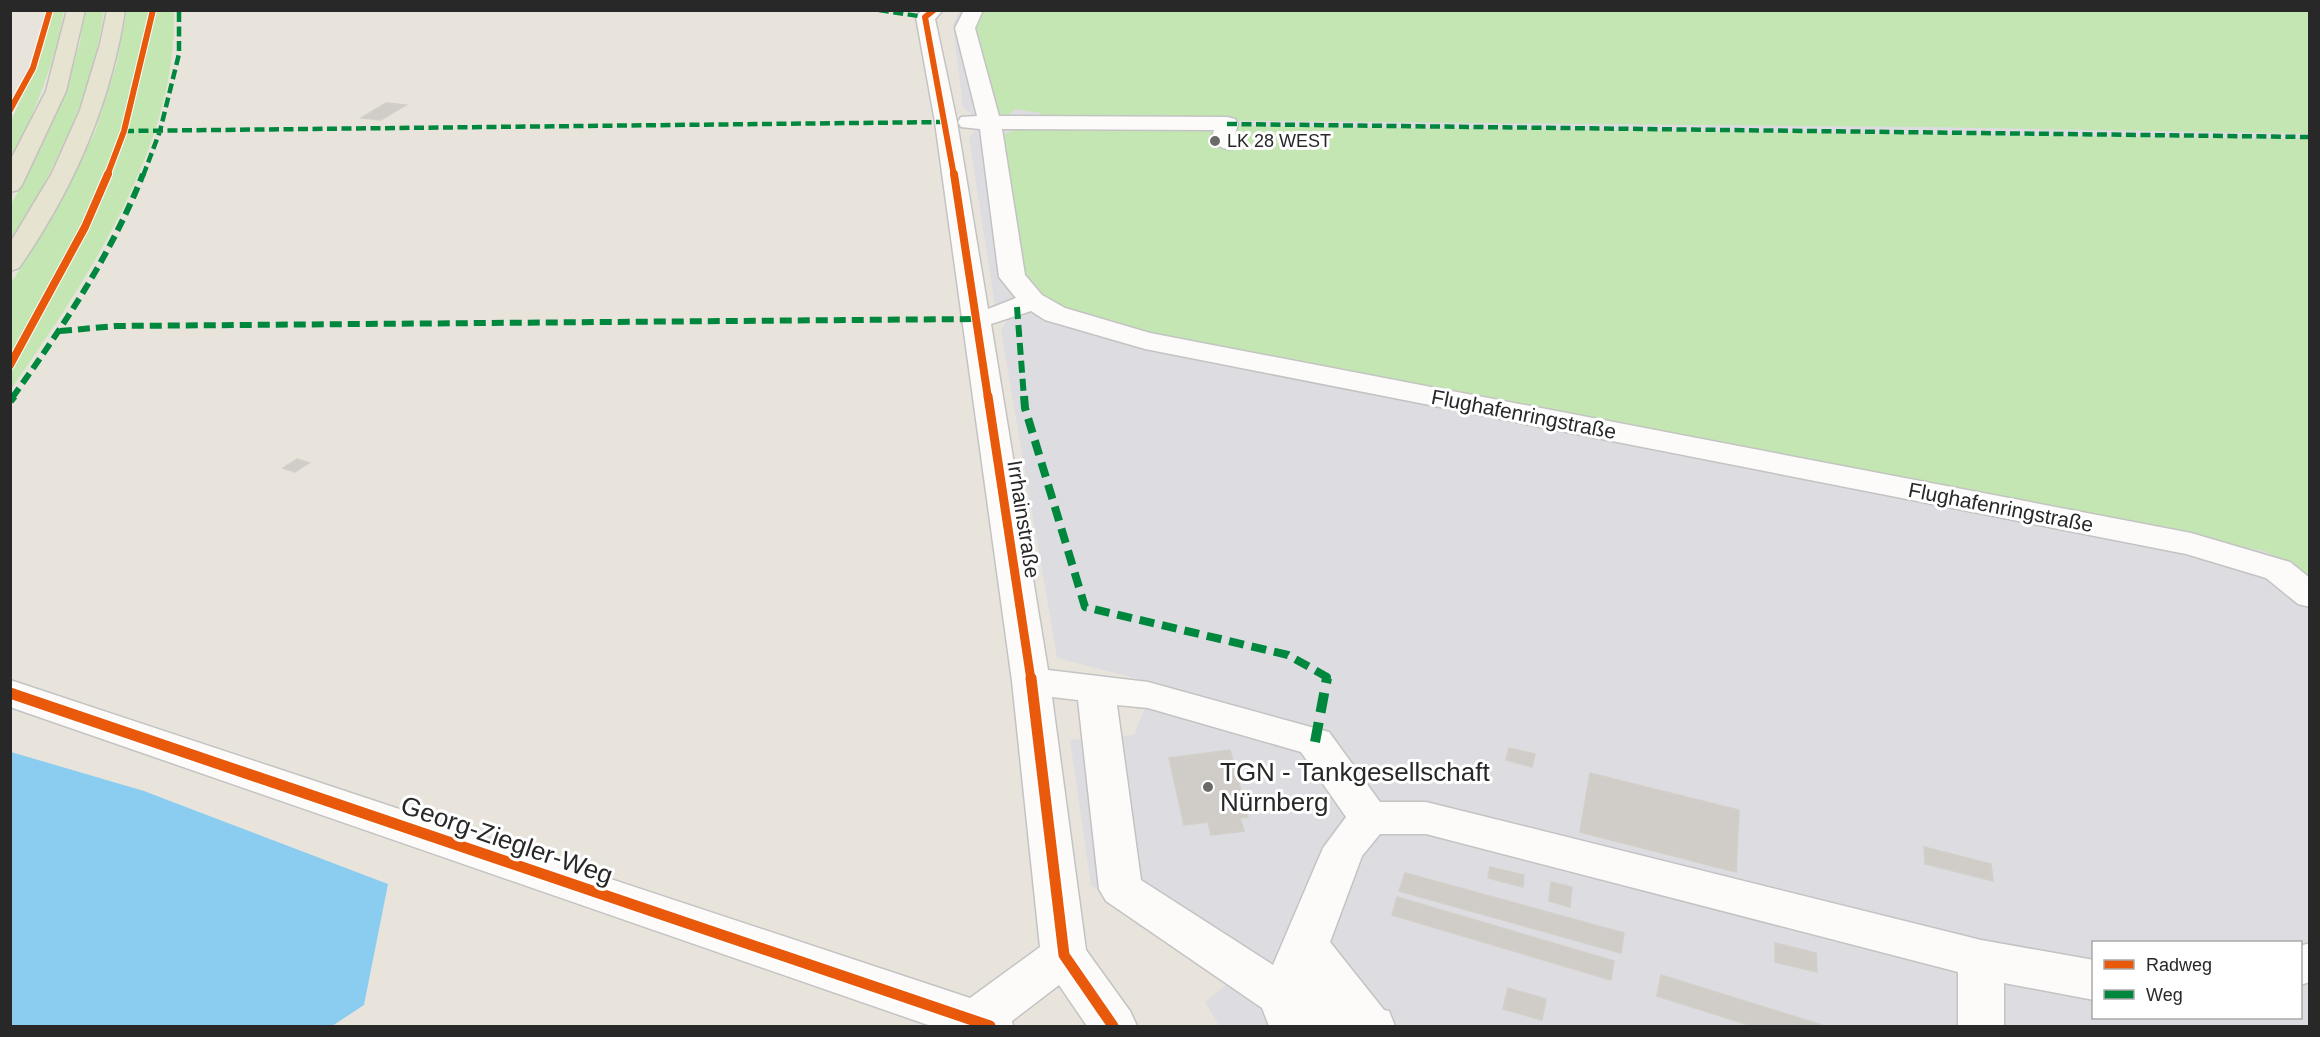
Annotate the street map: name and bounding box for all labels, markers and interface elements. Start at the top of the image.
place label: LK 28 WEST [1227,131,1331,151]
marker: LK 28 WEST [1208,134,1222,148]
street label: Flughafenringstraße [1430,385,1618,443]
street label: Irrhainstraße [1003,458,1045,580]
street label: Flughafenringstraße [1907,478,2095,536]
place label: TGN - Tankgesellschaft Nürnberg [1220,757,1491,817]
marker: TGN - Tankgesellschaft Nürnberg [1201,780,1215,794]
street label: Georg-Ziegler-Weg [397,790,617,890]
legend [2092,941,2302,1019]
text: Radweg [2146,955,2212,975]
text: Weg [2146,985,2183,1005]

